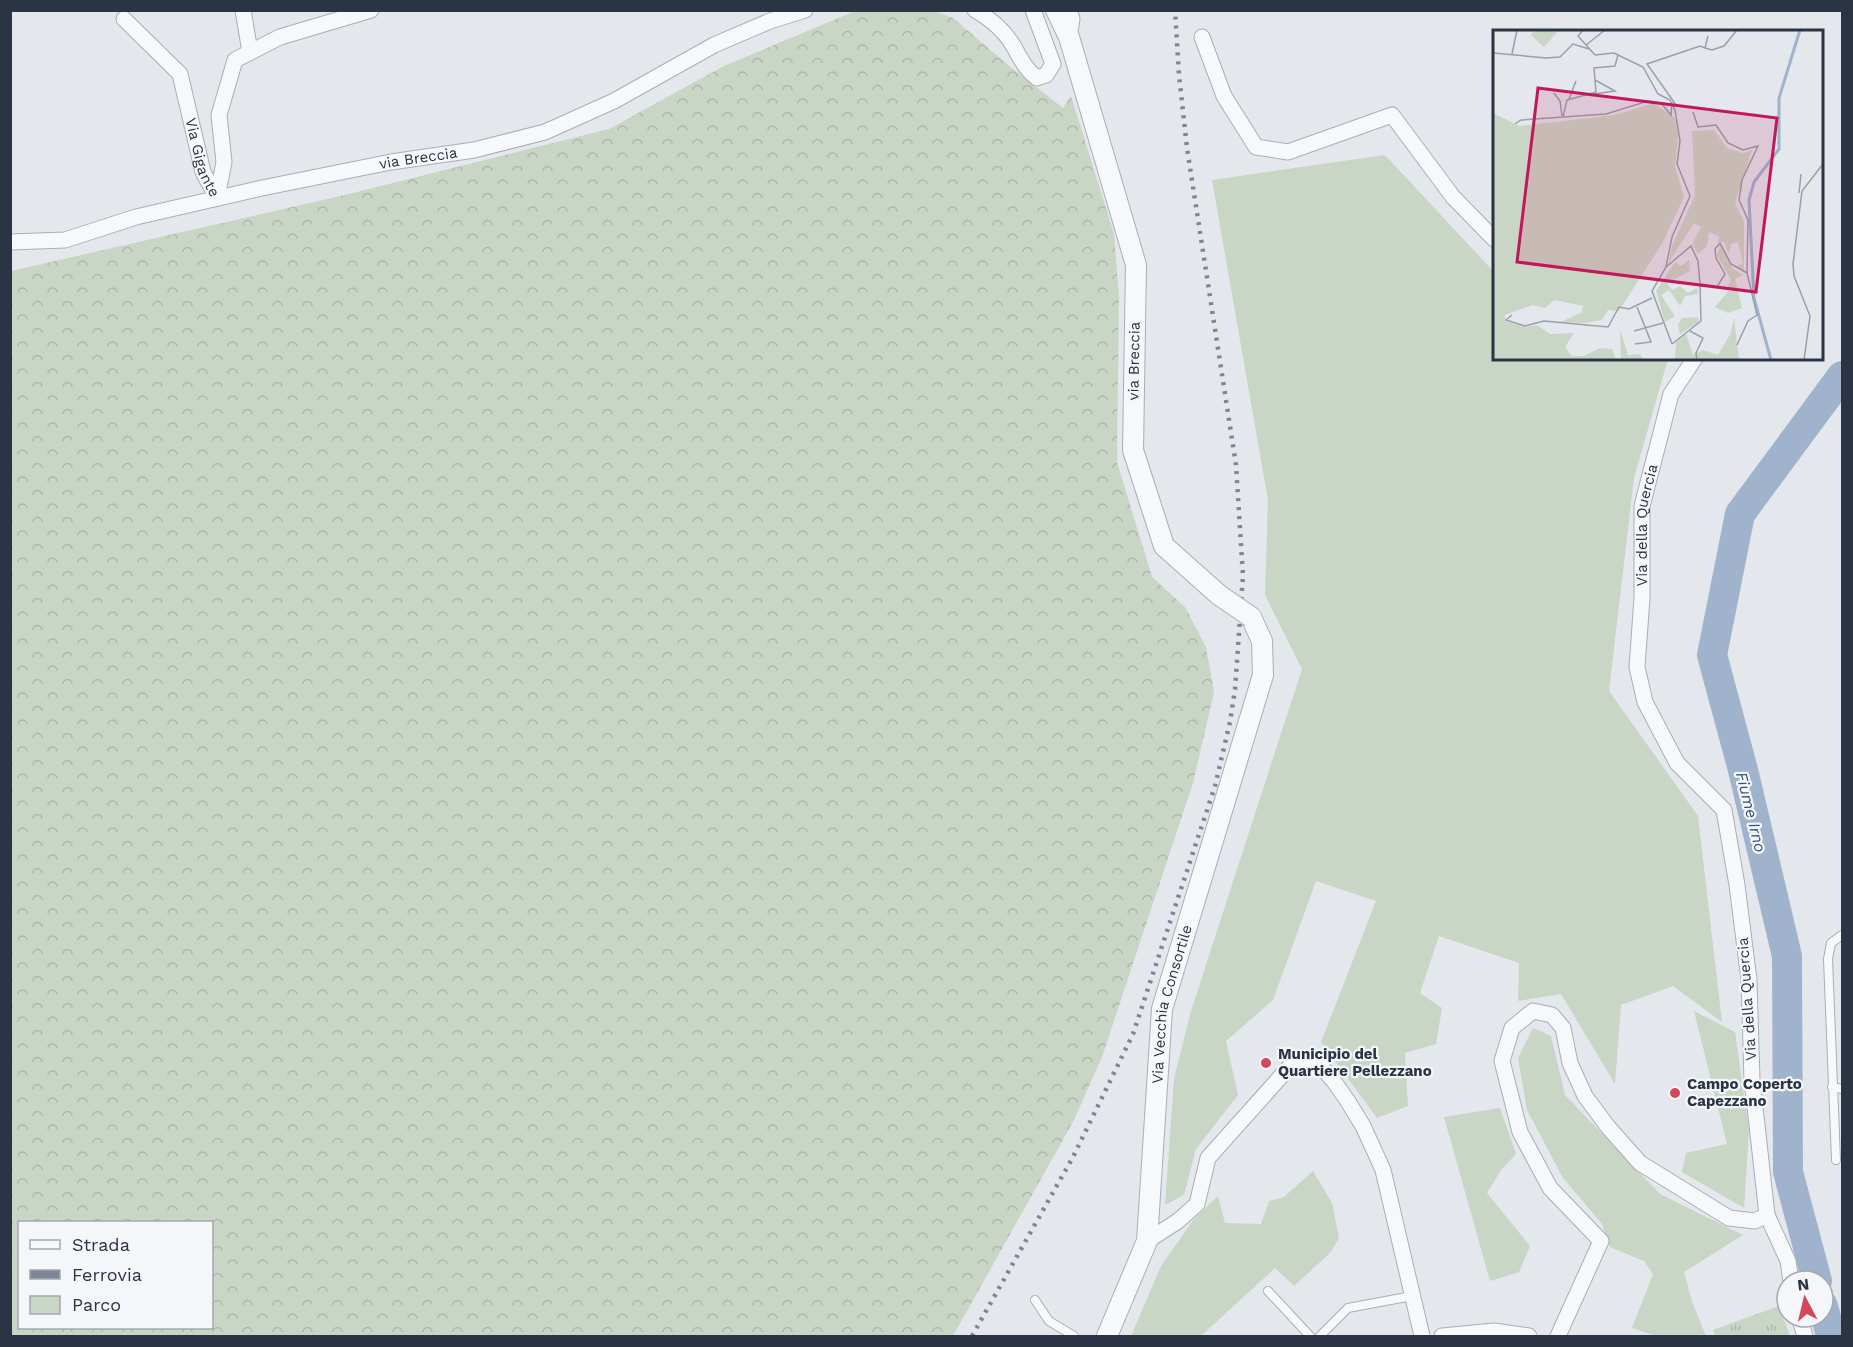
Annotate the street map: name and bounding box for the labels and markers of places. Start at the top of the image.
place label: Municipio del Quartiere Pellezzano [1278,1045,1432,1080]
marker: Municipio del Quartiere Pellezzano [1259,1056,1273,1070]
place label: Campo Coperto Capezzano [1687,1075,1802,1110]
marker: Campo Coperto Capezzano [1668,1086,1682,1100]

